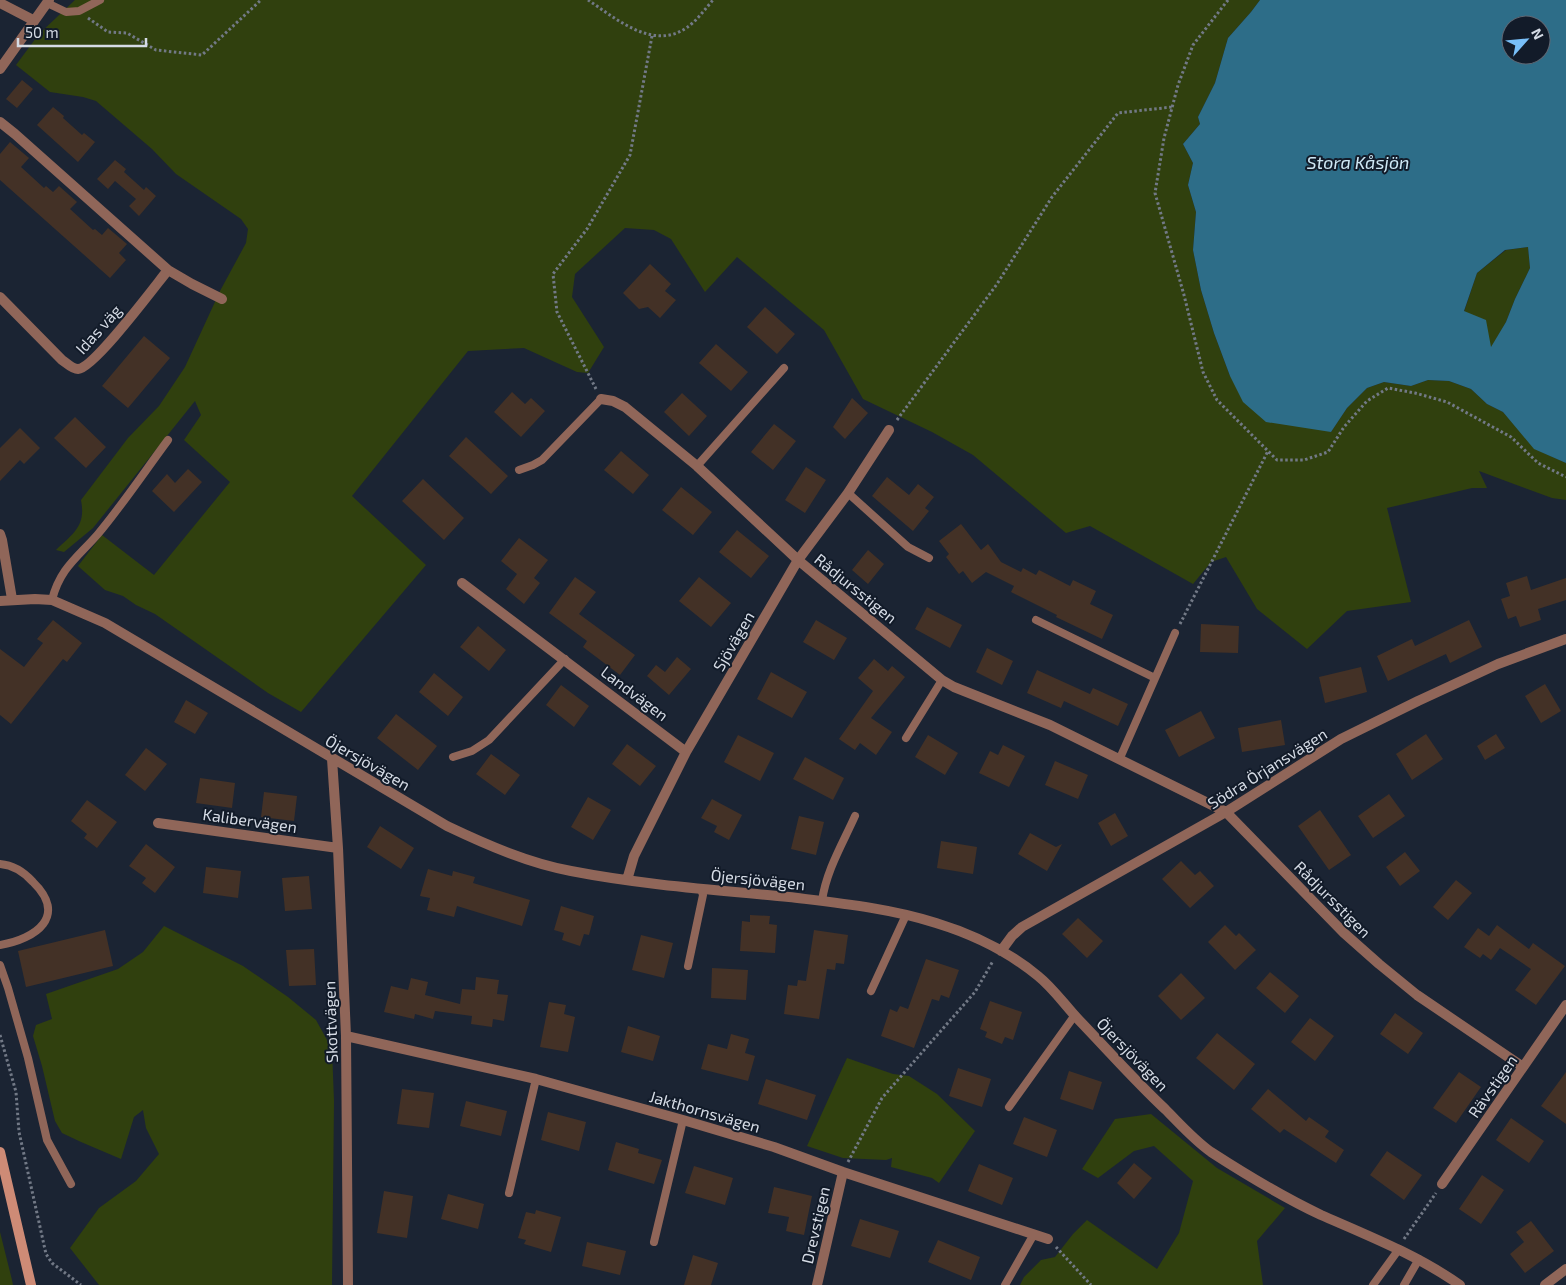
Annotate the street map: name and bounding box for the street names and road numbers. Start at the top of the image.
street label: Idas väg [71,300,125,358]
street label: Rådjursstigen [810,549,901,628]
street label: Sjövägen [708,608,759,675]
street label: Landvägen [598,662,672,724]
street label: Södra Örjansvägen [1204,724,1331,813]
street label: Öjersjövägen [322,730,414,795]
street label: Kalibervägen [202,804,298,836]
street label: Rådjursstigen [1290,857,1375,942]
street label: Öjersjövägen [710,865,806,894]
street label: Skottvägen [319,981,341,1063]
street label: Öjersjövägen [1093,1013,1173,1095]
street label: Rävstigen [1464,1051,1520,1121]
street label: Jakthornsvägen [647,1086,763,1136]
street label: Drevstigen [797,1184,833,1266]

